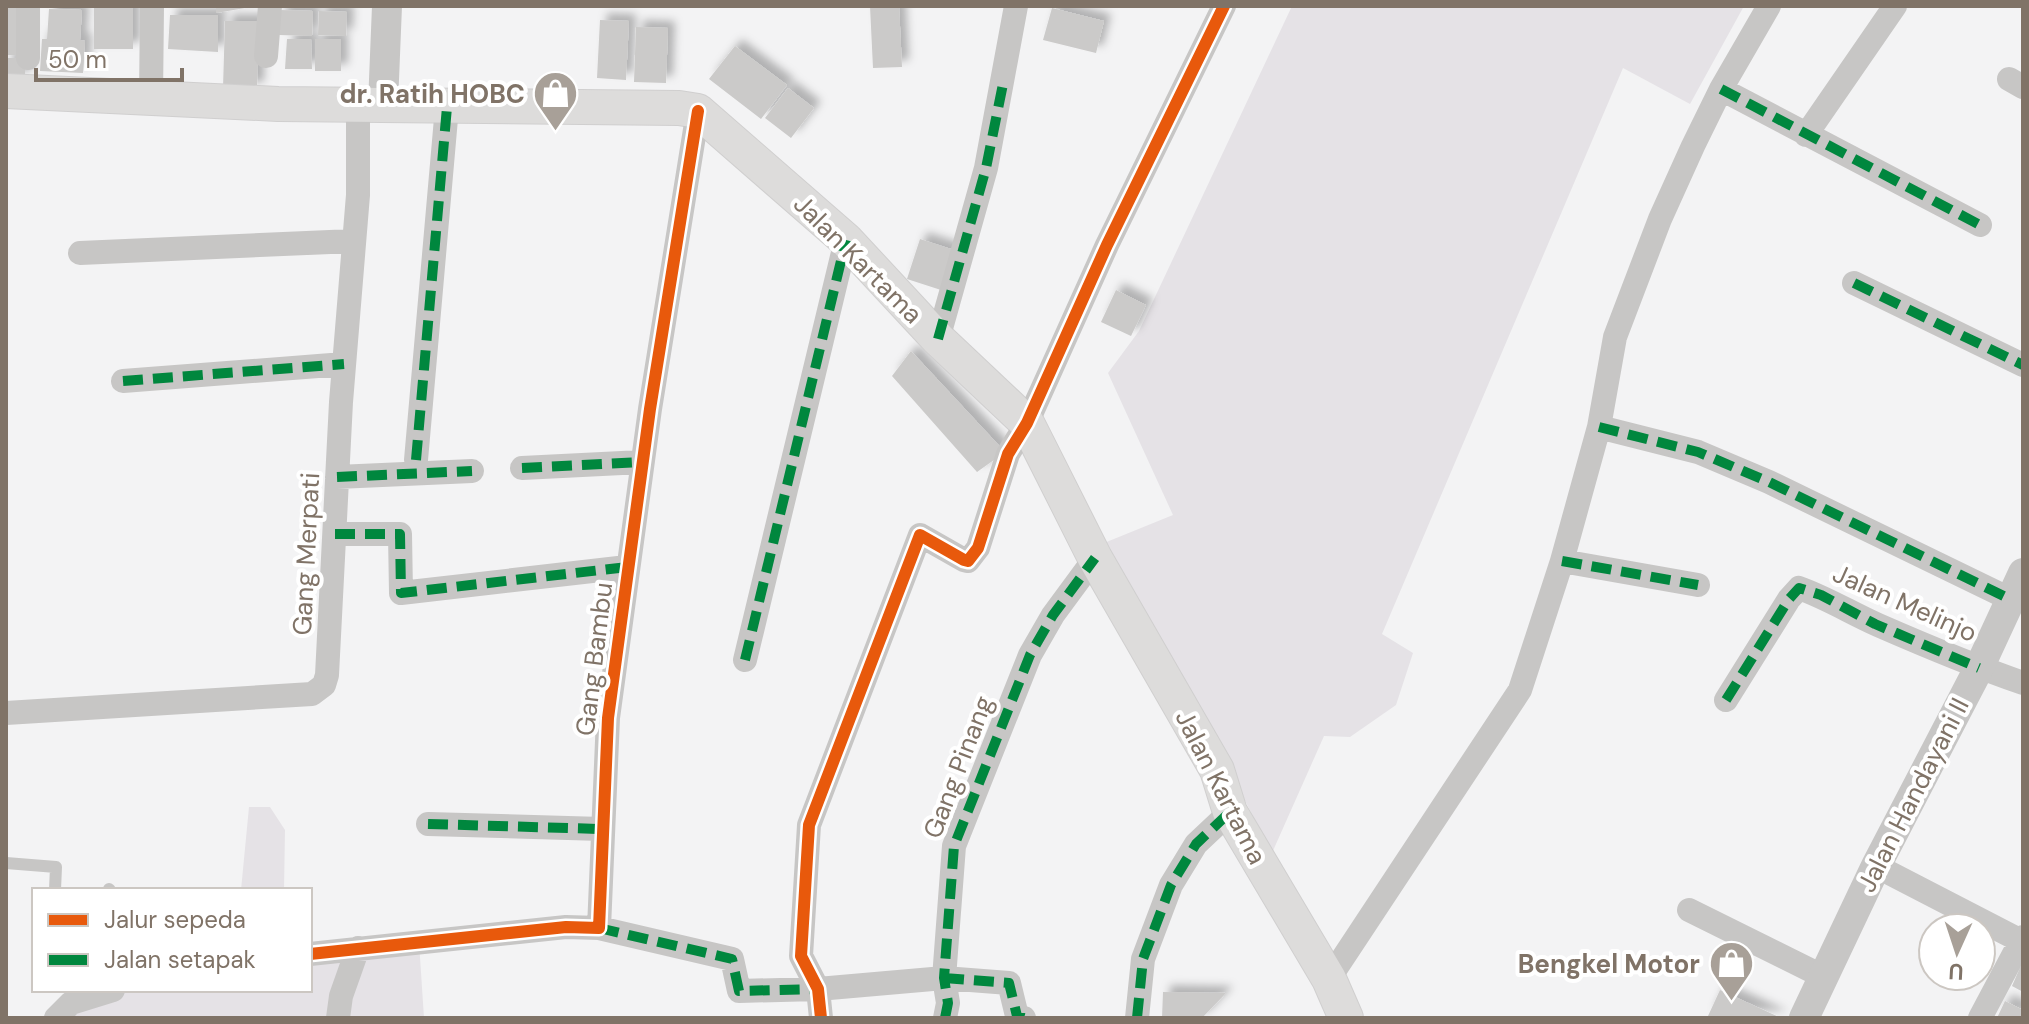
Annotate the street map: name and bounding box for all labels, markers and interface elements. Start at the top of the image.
scale bar [36,32,182,82]
text: 50 m [48,44,107,75]
shop icon: dr. Ratih HOBC [532,70,580,133]
place label: dr. Ratih HOBC [339,77,525,111]
street label: Jalan Kartama [786,187,930,331]
street label: Gang Merpati [285,472,327,636]
street label: Jalan Melinjo [1828,556,1982,650]
street label: Gang Bambu [568,580,620,738]
street label: Gang Pinang [915,691,1001,843]
street label: Jalan Handayani II [1849,692,1977,898]
street label: Jalan Kartama [1167,704,1275,870]
legend [32,888,312,992]
text: Jalur sepeda [104,904,246,935]
north arrow [1917,912,1997,992]
shop icon: Bengkel Motor [1707,940,1755,1003]
text: Jalan setapak [104,944,256,975]
place label: Bengkel Motor [1518,947,1700,981]
text: U [1948,957,1964,986]

